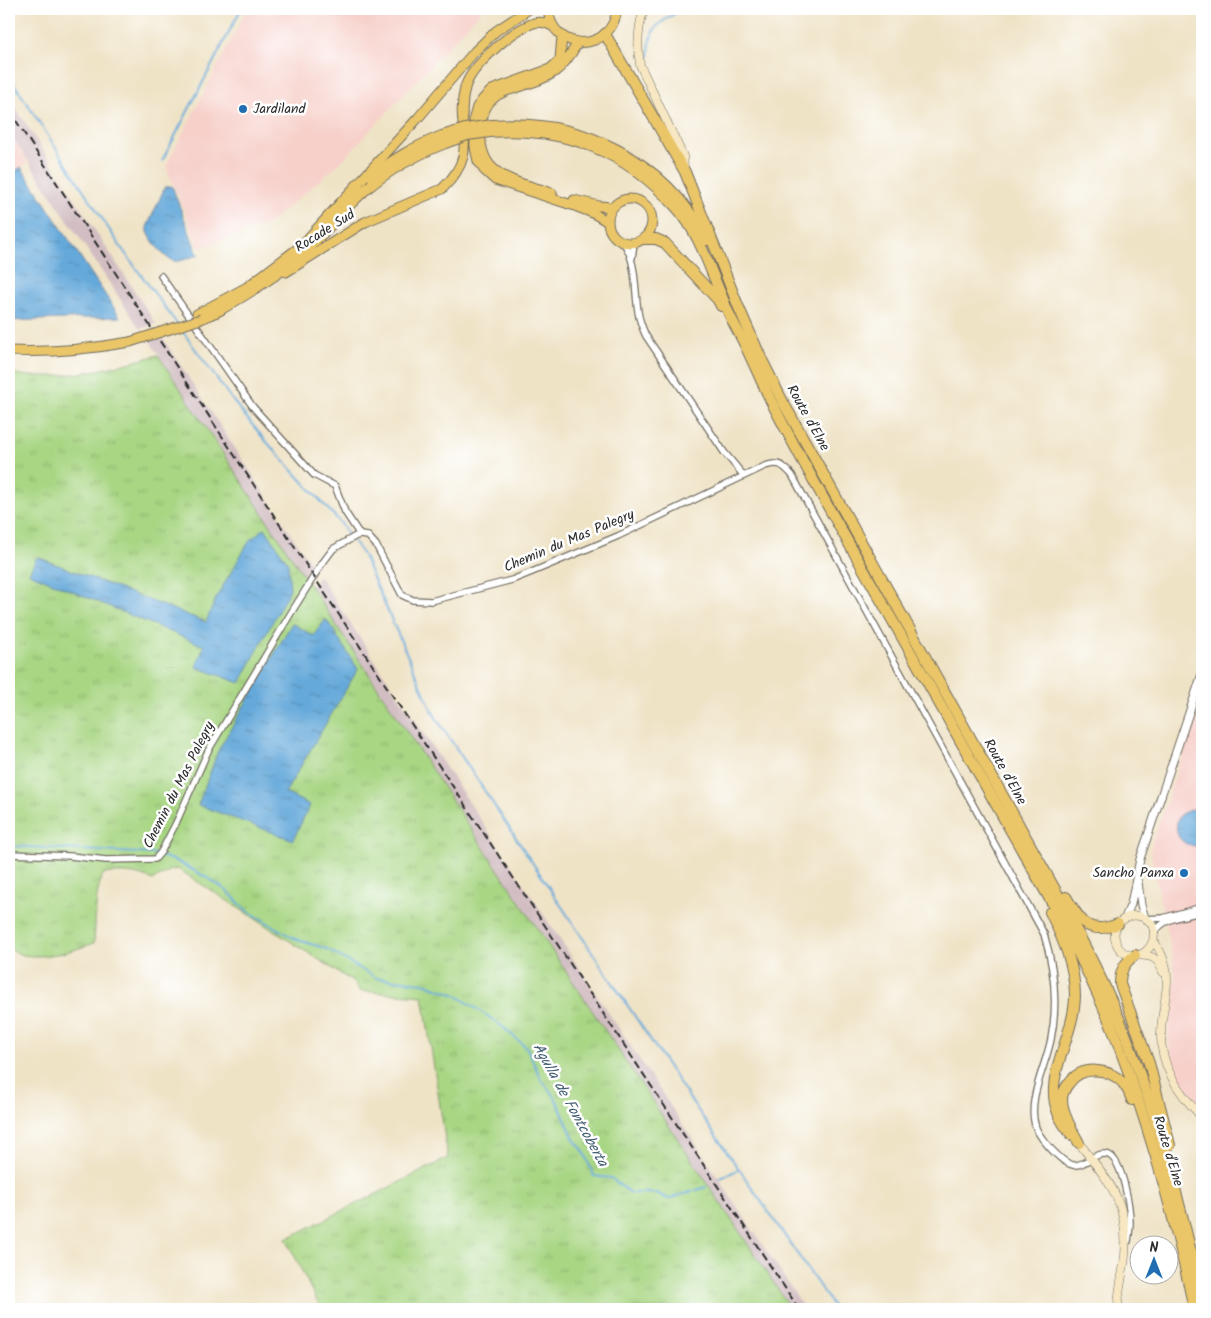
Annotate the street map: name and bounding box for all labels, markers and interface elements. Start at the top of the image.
place label: Jardiland [253,98,307,120]
marker: Jardiland [237,103,249,115]
street label: Rocade Sud [291,203,360,258]
street label: Route d'Elne [781,381,836,456]
street label: Chemin du Mas Palegry [500,503,638,578]
street label: Chemin du Mas Palegry [137,717,221,852]
street label: Route d'Elne [978,735,1033,810]
place label: Sancho Panxa [1093,862,1174,884]
marker: Sancho Panxa [1178,867,1190,879]
water label: Agulla de Fontcoberta [526,1039,615,1172]
street label: Route d'Elne [1147,1113,1189,1190]
north arrow [1128,1236,1178,1286]
text: N [1150,1237,1159,1259]

